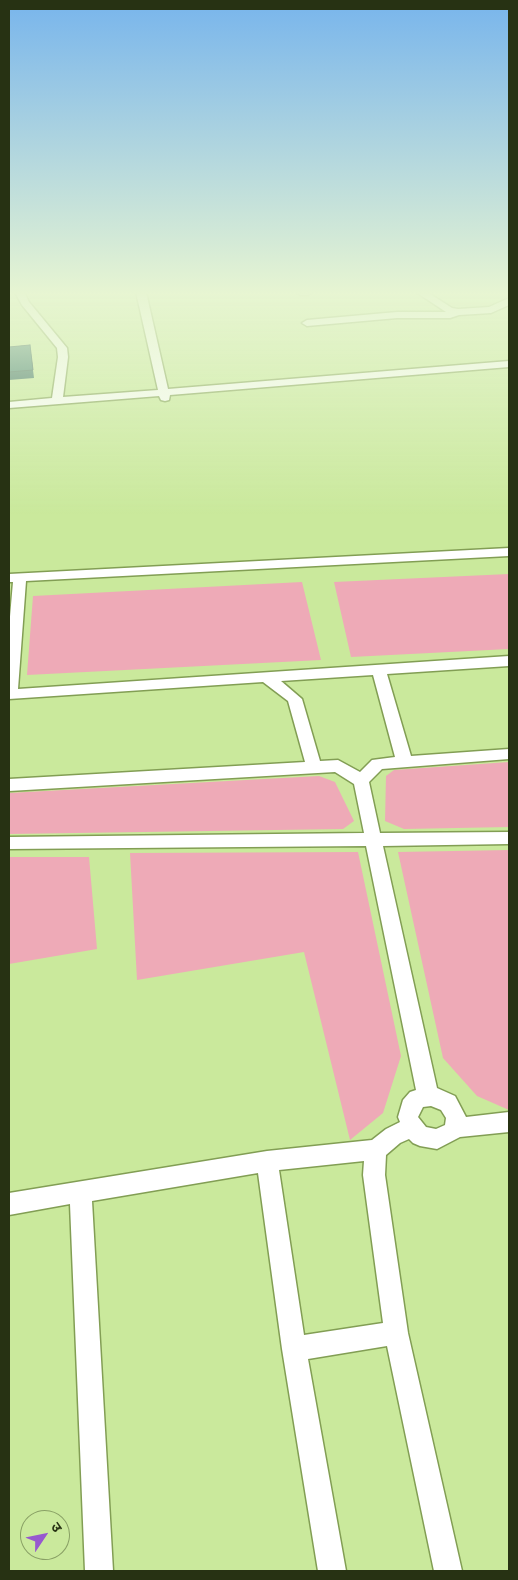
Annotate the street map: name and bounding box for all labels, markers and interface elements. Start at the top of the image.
north arrow [20,1510,70,1560]
text: उ [48,1519,66,1535]

